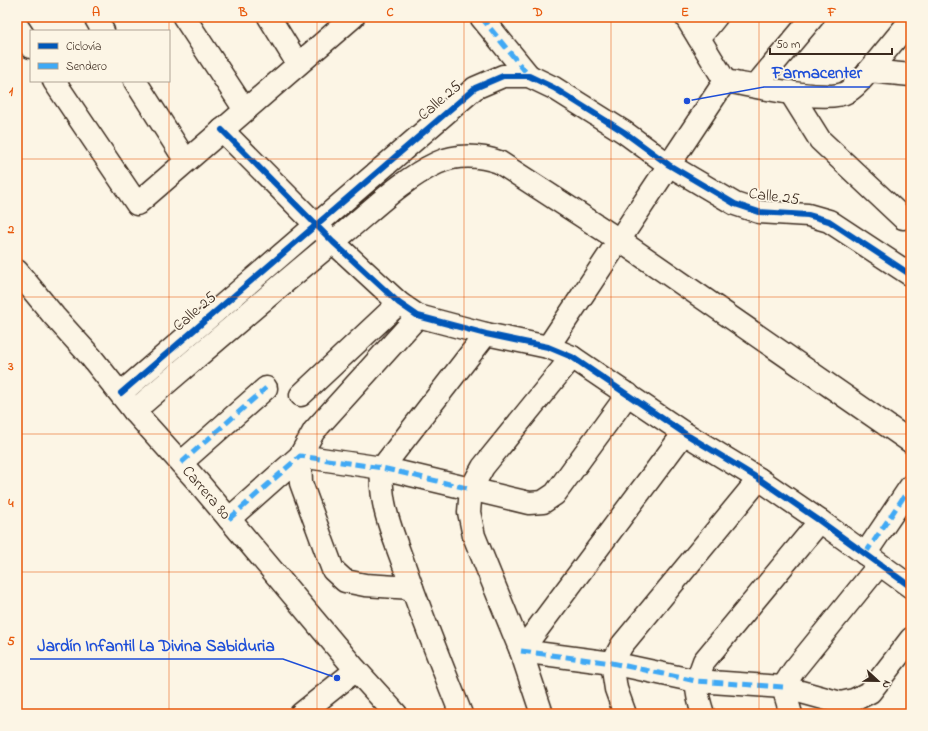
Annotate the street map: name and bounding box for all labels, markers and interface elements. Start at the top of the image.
text: A [92,3,100,22]
text: B [238,3,248,22]
text: C [386,3,394,22]
text: D [532,3,543,22]
text: E [681,3,689,22]
text: F [827,3,837,22]
legend [30,30,170,82]
scale bar [770,30,892,56]
text: 50 m [776,36,800,54]
text: Ciclovía [66,38,102,56]
text: Sendero [66,58,107,76]
callout: Farmacenter [764,58,870,87]
text: Farmacenter [771,61,863,86]
street label: Calle 25 [413,75,467,127]
text: 1 [9,82,14,101]
street label: Calle 25 [747,182,801,212]
text: 2 [7,220,15,239]
street label: Calle 25 [168,286,222,338]
text: 3 [7,357,14,376]
street label: Carrera 80 [176,461,236,525]
text: 4 [7,494,14,513]
callout: Jardín Infantil La Divina Sabiduria [30,630,283,659]
text: 5 [7,632,15,651]
text: Jardín Infantil La Divina Sabiduria [37,634,275,659]
north arrow [858,661,898,701]
text: N [878,678,895,691]

